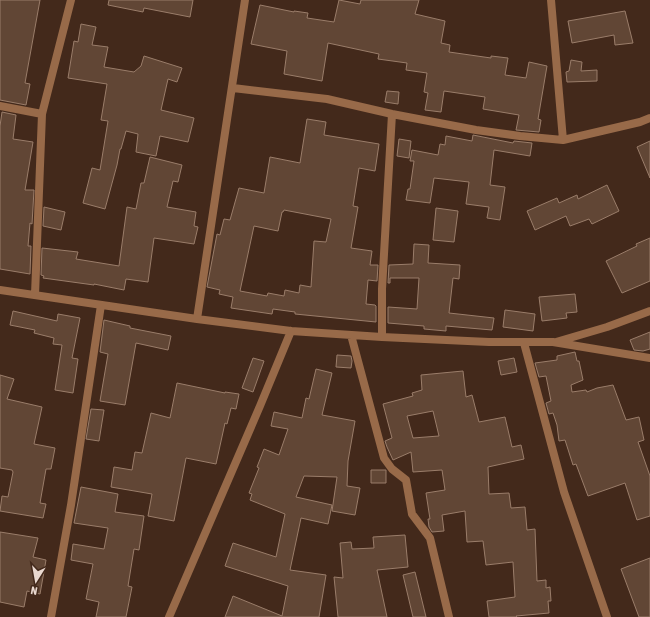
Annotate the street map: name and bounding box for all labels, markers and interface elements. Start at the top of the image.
north arrow [16,561,56,601]
text: N [30,584,38,597]

